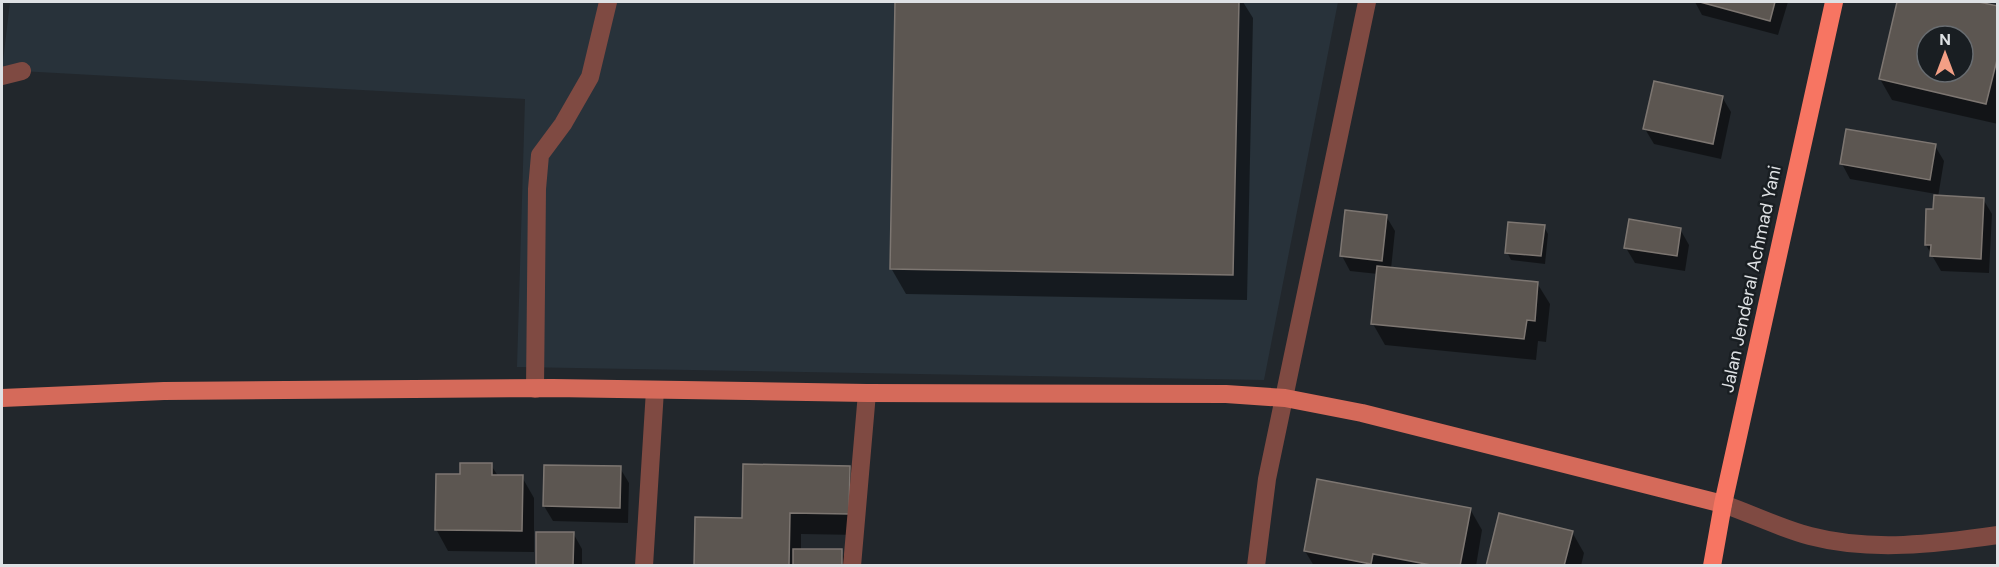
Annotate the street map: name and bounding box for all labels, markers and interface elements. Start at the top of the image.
north arrow [1915,24,1975,84]
text: N [1939,29,1951,50]
street label: Jalan Jenderal Achmad Yani [1715,163,1787,395]

